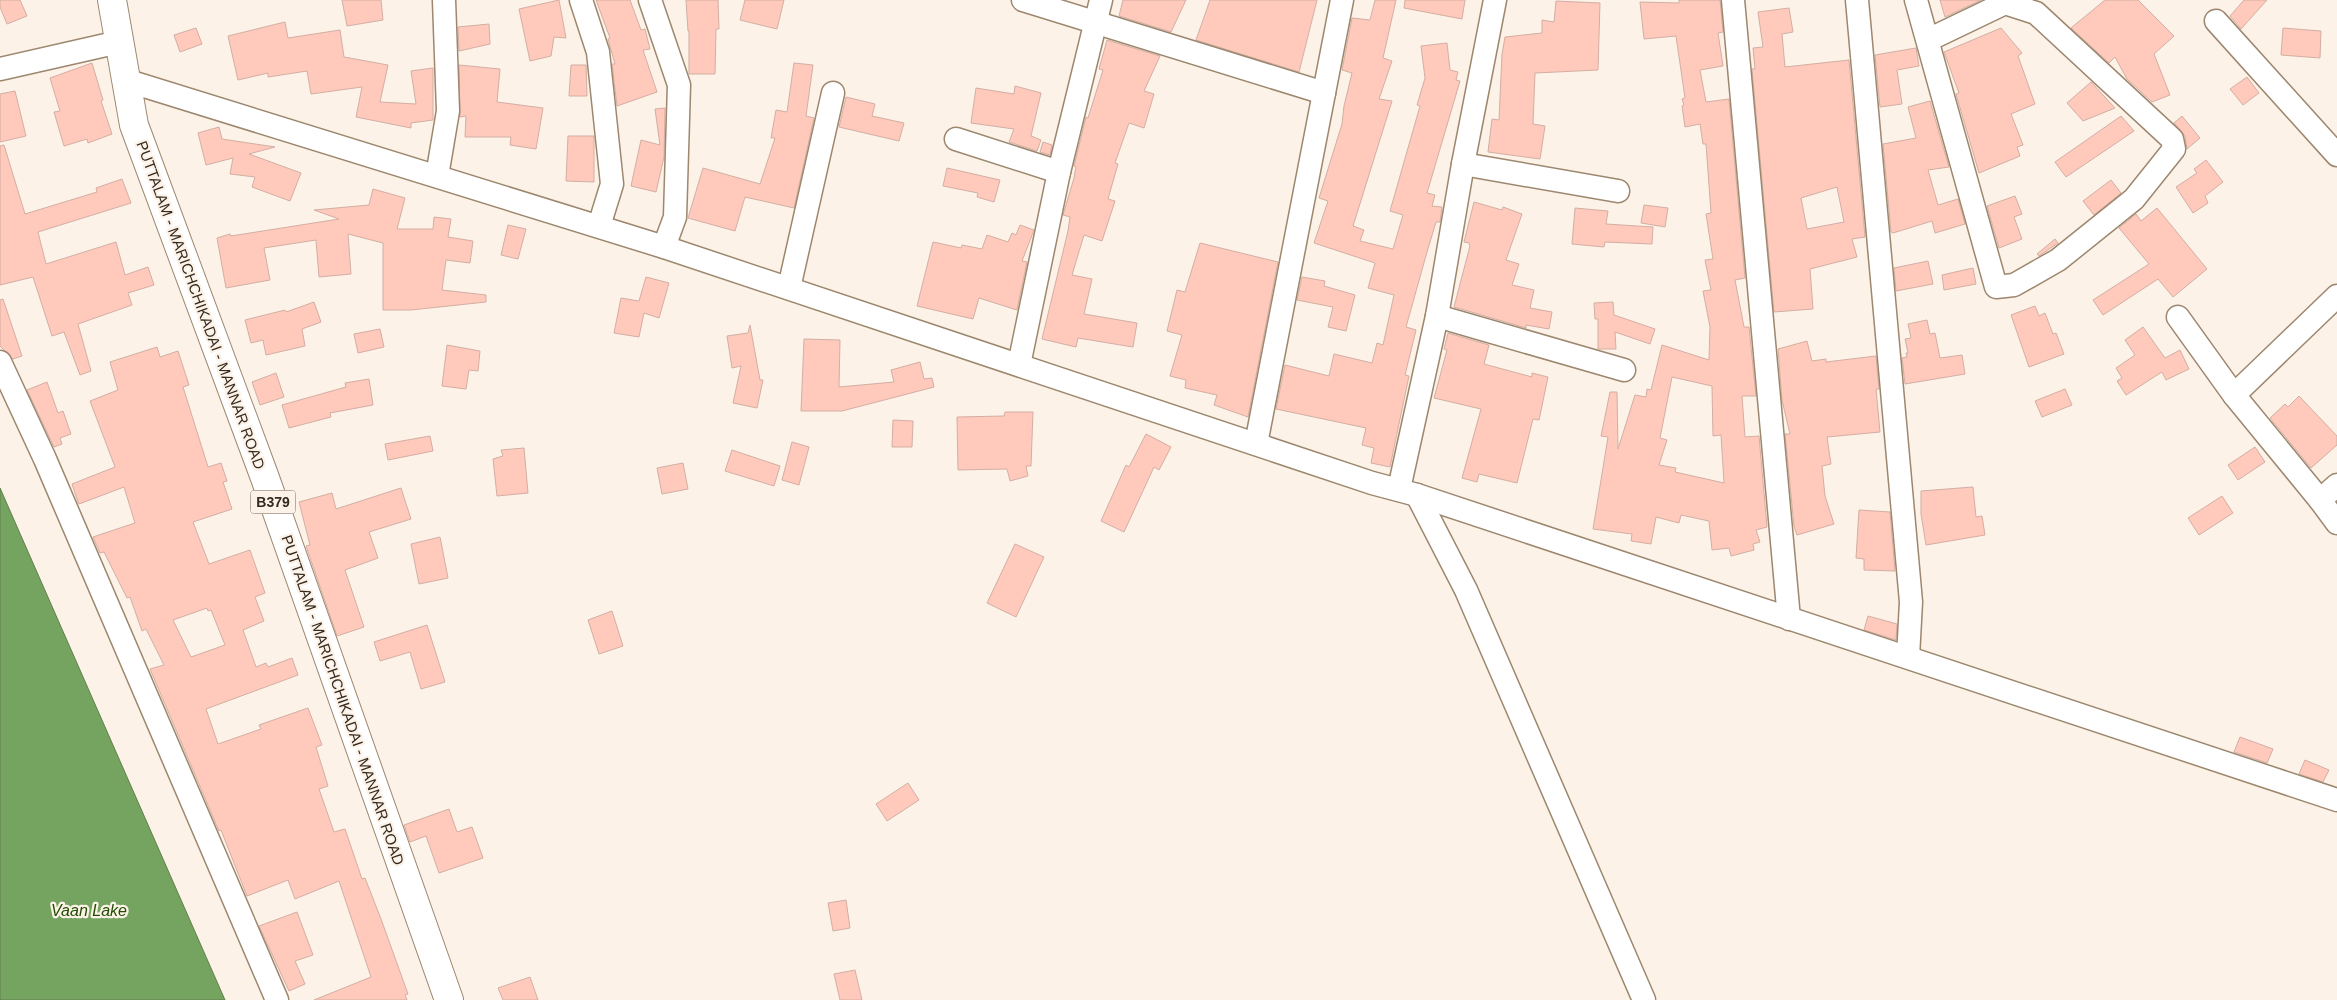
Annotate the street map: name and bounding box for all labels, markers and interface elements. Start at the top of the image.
street label: PUTTALAM - MARICHCHIKADAI - MANNAR ROAD [133,139,269,472]
road number: B379 [250,491,296,514]
street label: PUTTALAM - MARICHCHIKADAI - MANNAR ROAD [278,533,408,867]
water label: Vaan Lake [51,902,127,919]

